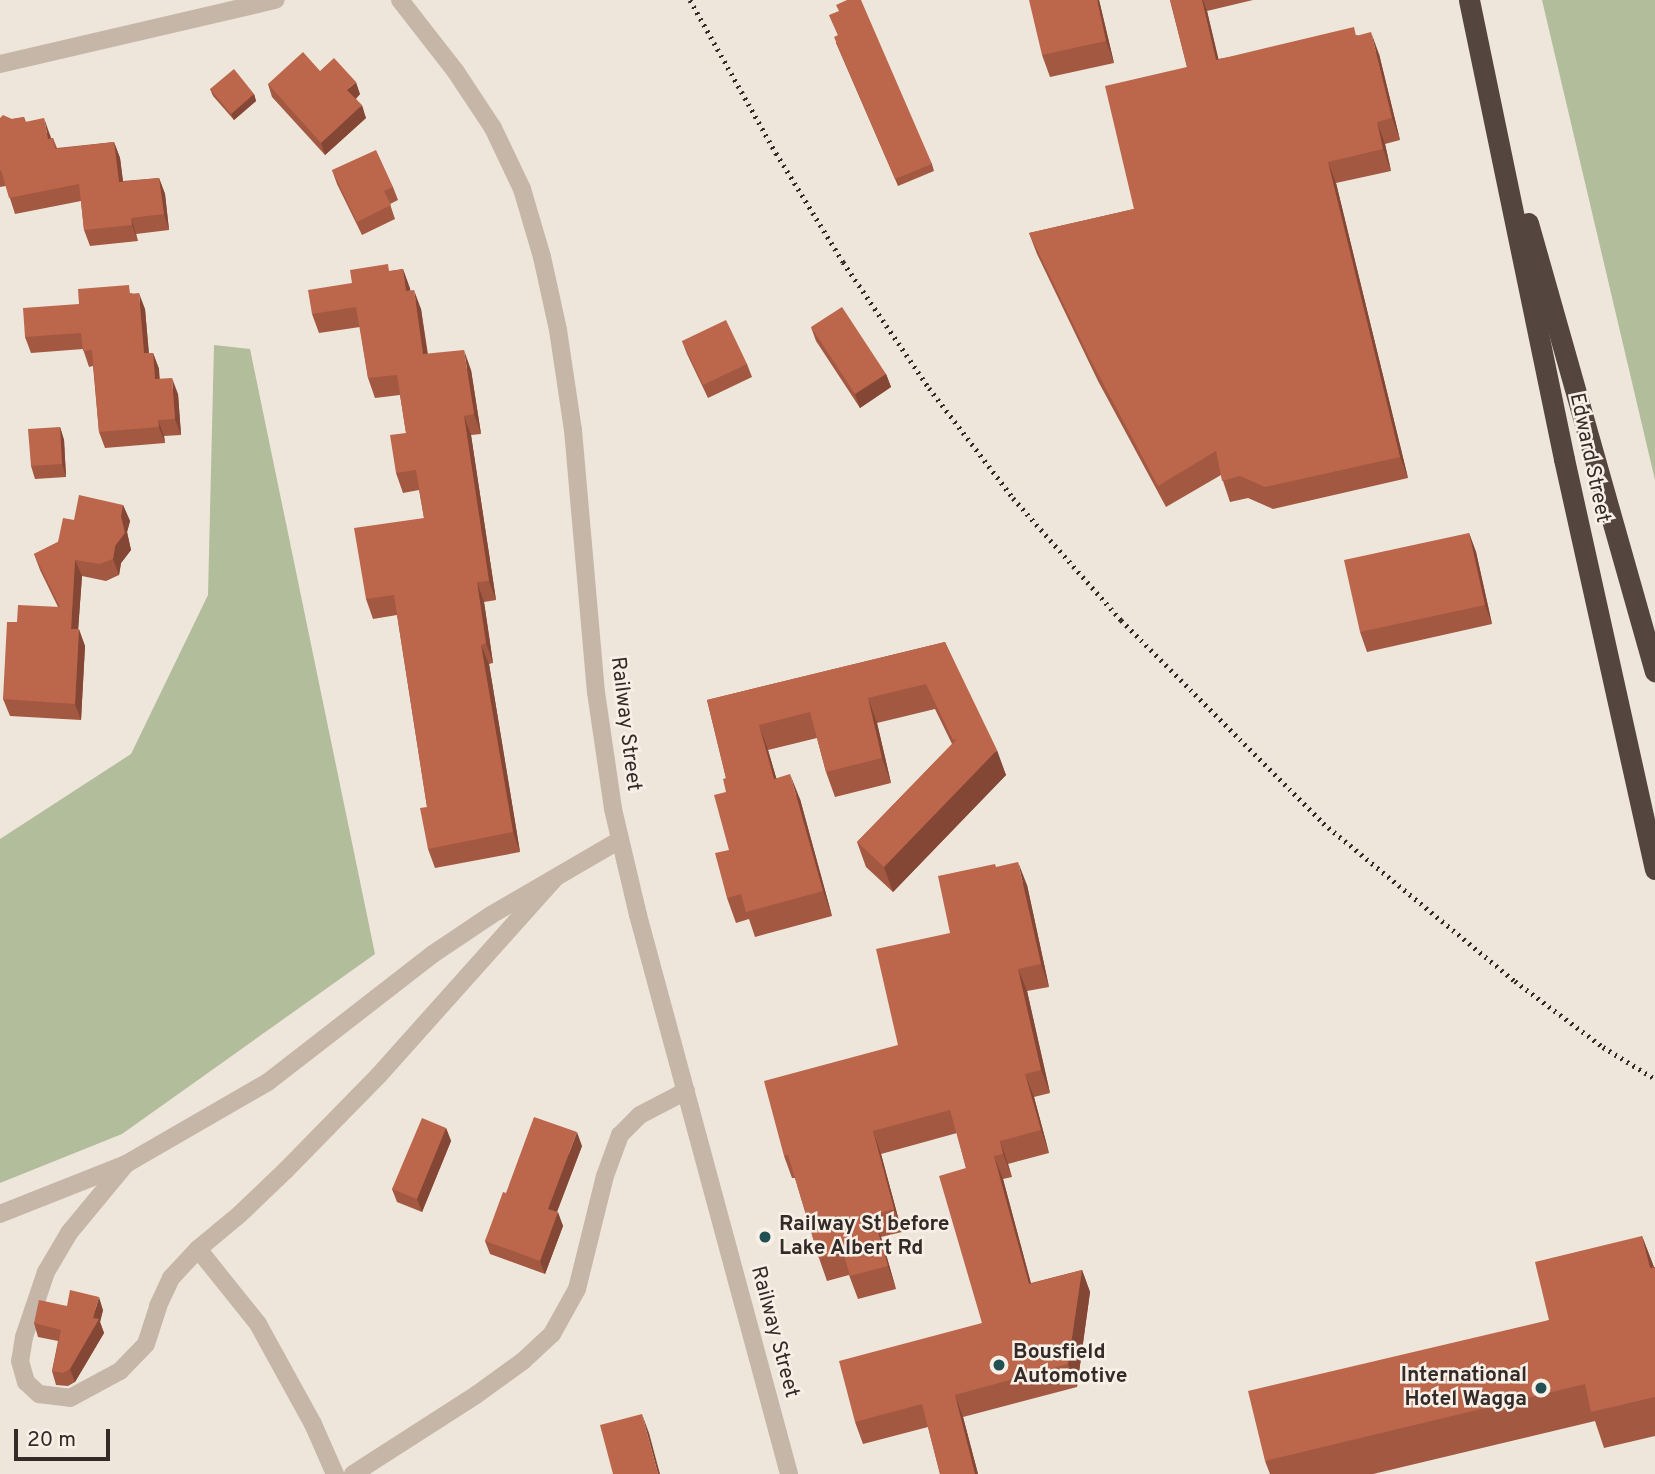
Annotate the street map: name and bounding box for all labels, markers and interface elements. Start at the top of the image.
street label: Edward Street [1563,391,1615,525]
street label: Railway Street [604,655,646,793]
place label: Railway St before Lake Albert Rd [779,1212,949,1262]
marker: Railway St before Lake Albert Rd [757,1229,773,1245]
street label: Railway Street [744,1263,804,1401]
place label: Bousfield Automotive [1013,1340,1127,1390]
marker: Bousfield Automotive [991,1357,1007,1373]
place label: International Hotel Wagga [1401,1363,1527,1413]
marker: International Hotel Wagga [1533,1380,1549,1396]
scale bar [18,1414,114,1458]
text: 20 m [27,1427,76,1454]

